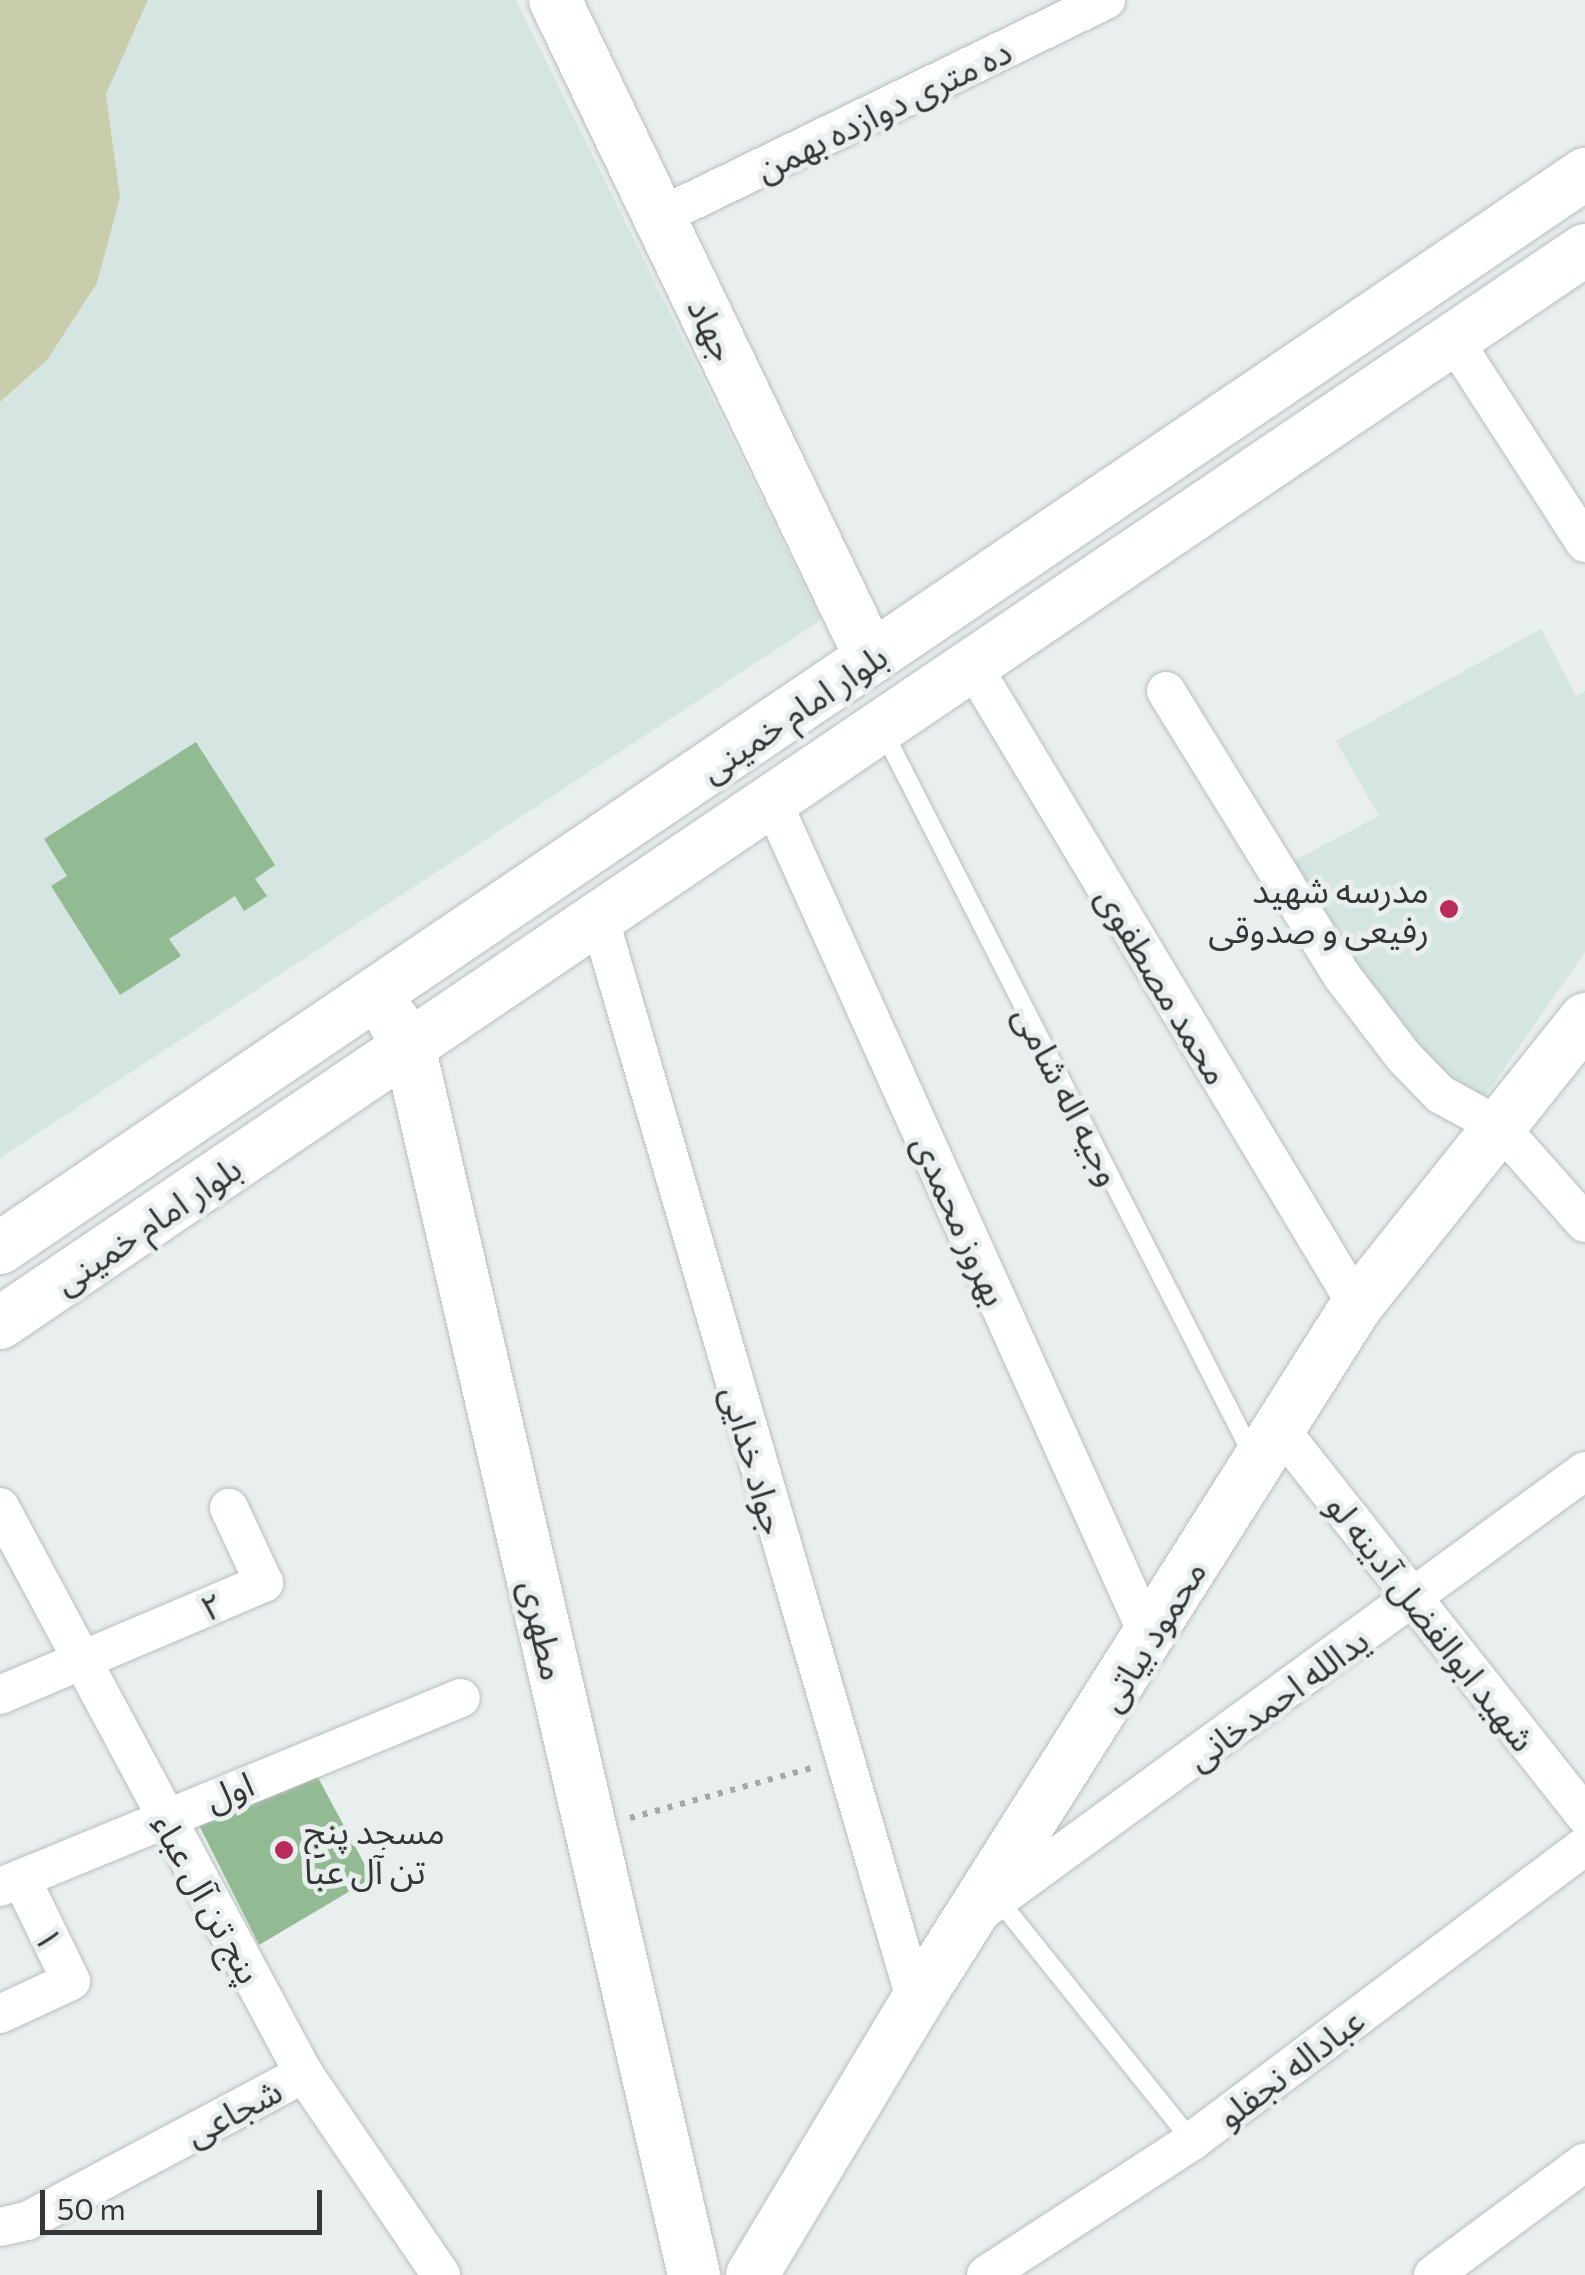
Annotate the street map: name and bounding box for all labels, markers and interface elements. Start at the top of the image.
street label: ده متری دوازده بهمن [748,29,1018,189]
street label: جهاد [680,290,746,368]
street label: بلوار امام خمینی [692,634,894,790]
place label: مدرسه شهید رفیعی و صدوقی [1208,868,1429,950]
street label: محمد مصطفوی [1089,879,1239,1091]
marker: مدرسه شهید رفیعی و صدوقی [1438,898,1460,920]
street label: وجیه اله شامی [1006,998,1132,1192]
street label: بهروز محمدی [905,1128,1017,1312]
street label: بلوار امام خمینی [46,1146,248,1302]
street label: جواد خدایی [714,1381,796,1539]
street label: شهید ابوالفضل آدینه لو [1319,1485,1545,1759]
street label: محمود بیاتی [1088,1552,1214,1718]
street label: مطهری [512,1576,576,1684]
street label: ۲ [194,1582,228,1628]
street label: یدالله احمدخانی [1178,1618,1376,1778]
street label: اول [199,1761,259,1819]
street label: پنج تن آل عباء [144,1806,272,1990]
place label: مسجد پنج تن آل عبا [304,1809,445,1891]
marker: مسجد پنج تن آل عبا [273,1839,295,1861]
street label: ۱ [27,1920,73,1956]
street label: عباداله نجفلو [1208,1998,1372,2136]
street label: شجاعی [178,2068,288,2154]
scale bar [45,2170,328,2232]
text: 50 m [57,2189,126,2226]

